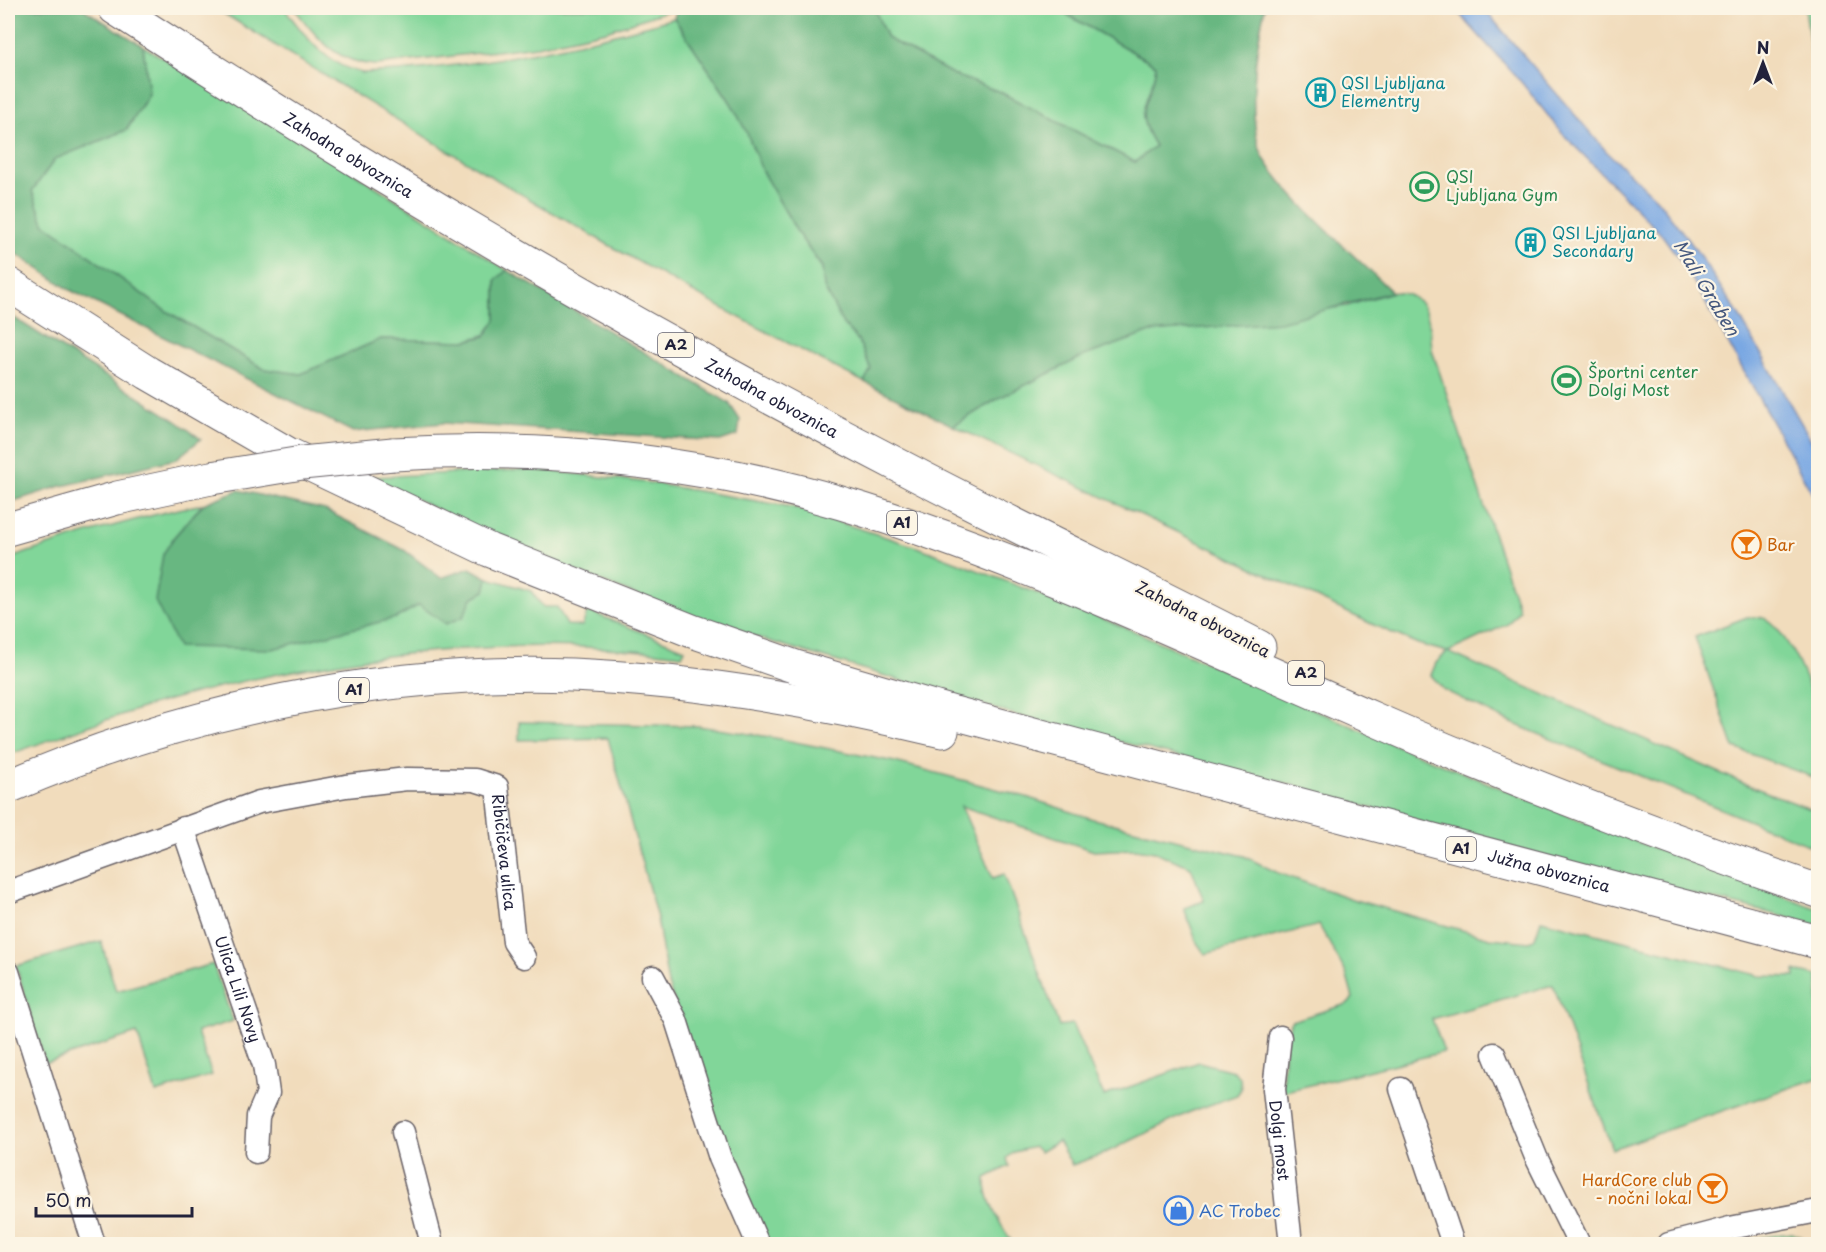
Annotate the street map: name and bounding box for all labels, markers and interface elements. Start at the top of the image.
north arrow [1733,33,1793,93]
text: N [1757,35,1769,59]
place label: QSI Ljubljana Elementry [1341,70,1445,112]
building icon: QSI Ljubljana Elementry [1304,76,1336,108]
street label: Zahodna obvoznica [279,105,419,203]
place label: QSI Ljubljana Gym [1446,164,1558,206]
sports icon: QSI Ljubljana Gym [1409,170,1441,202]
place label: QSI Ljubljana Secondary [1552,220,1656,262]
building icon: QSI Ljubljana Secondary [1515,226,1547,258]
water label: Mali Graben [1668,234,1747,341]
road number: A2 [658,333,694,357]
street label: Zahodna obvoznica [701,351,843,443]
place label: Športni center Dolgi Most [1588,359,1698,401]
sports icon: Športni center Dolgi Most [1551,365,1583,397]
road number: A1 [887,511,917,535]
bar icon: Bar [1730,529,1762,561]
place label: Bar [1767,532,1796,556]
street label: Zahodna obvoznica [1132,574,1275,662]
road number: A2 [1288,661,1324,685]
road number: A1 [339,678,369,702]
street label: Ribičičeva ulica [487,793,523,911]
road number: A1 [1446,837,1476,861]
street label: Južna obvoznica [1485,842,1613,897]
street label: Ulica Lili Novy [210,932,268,1045]
street label: Dolgi most [1264,1099,1297,1182]
place label: HardCore club - nočni lokal [1582,1167,1692,1209]
bar icon: HardCore club - nočni lokal [1697,1173,1729,1205]
scale bar [36,1180,192,1218]
text: 50 m [45,1186,92,1213]
shop icon: AC Trobec [1162,1195,1194,1227]
place label: AC Trobec [1199,1198,1280,1222]

